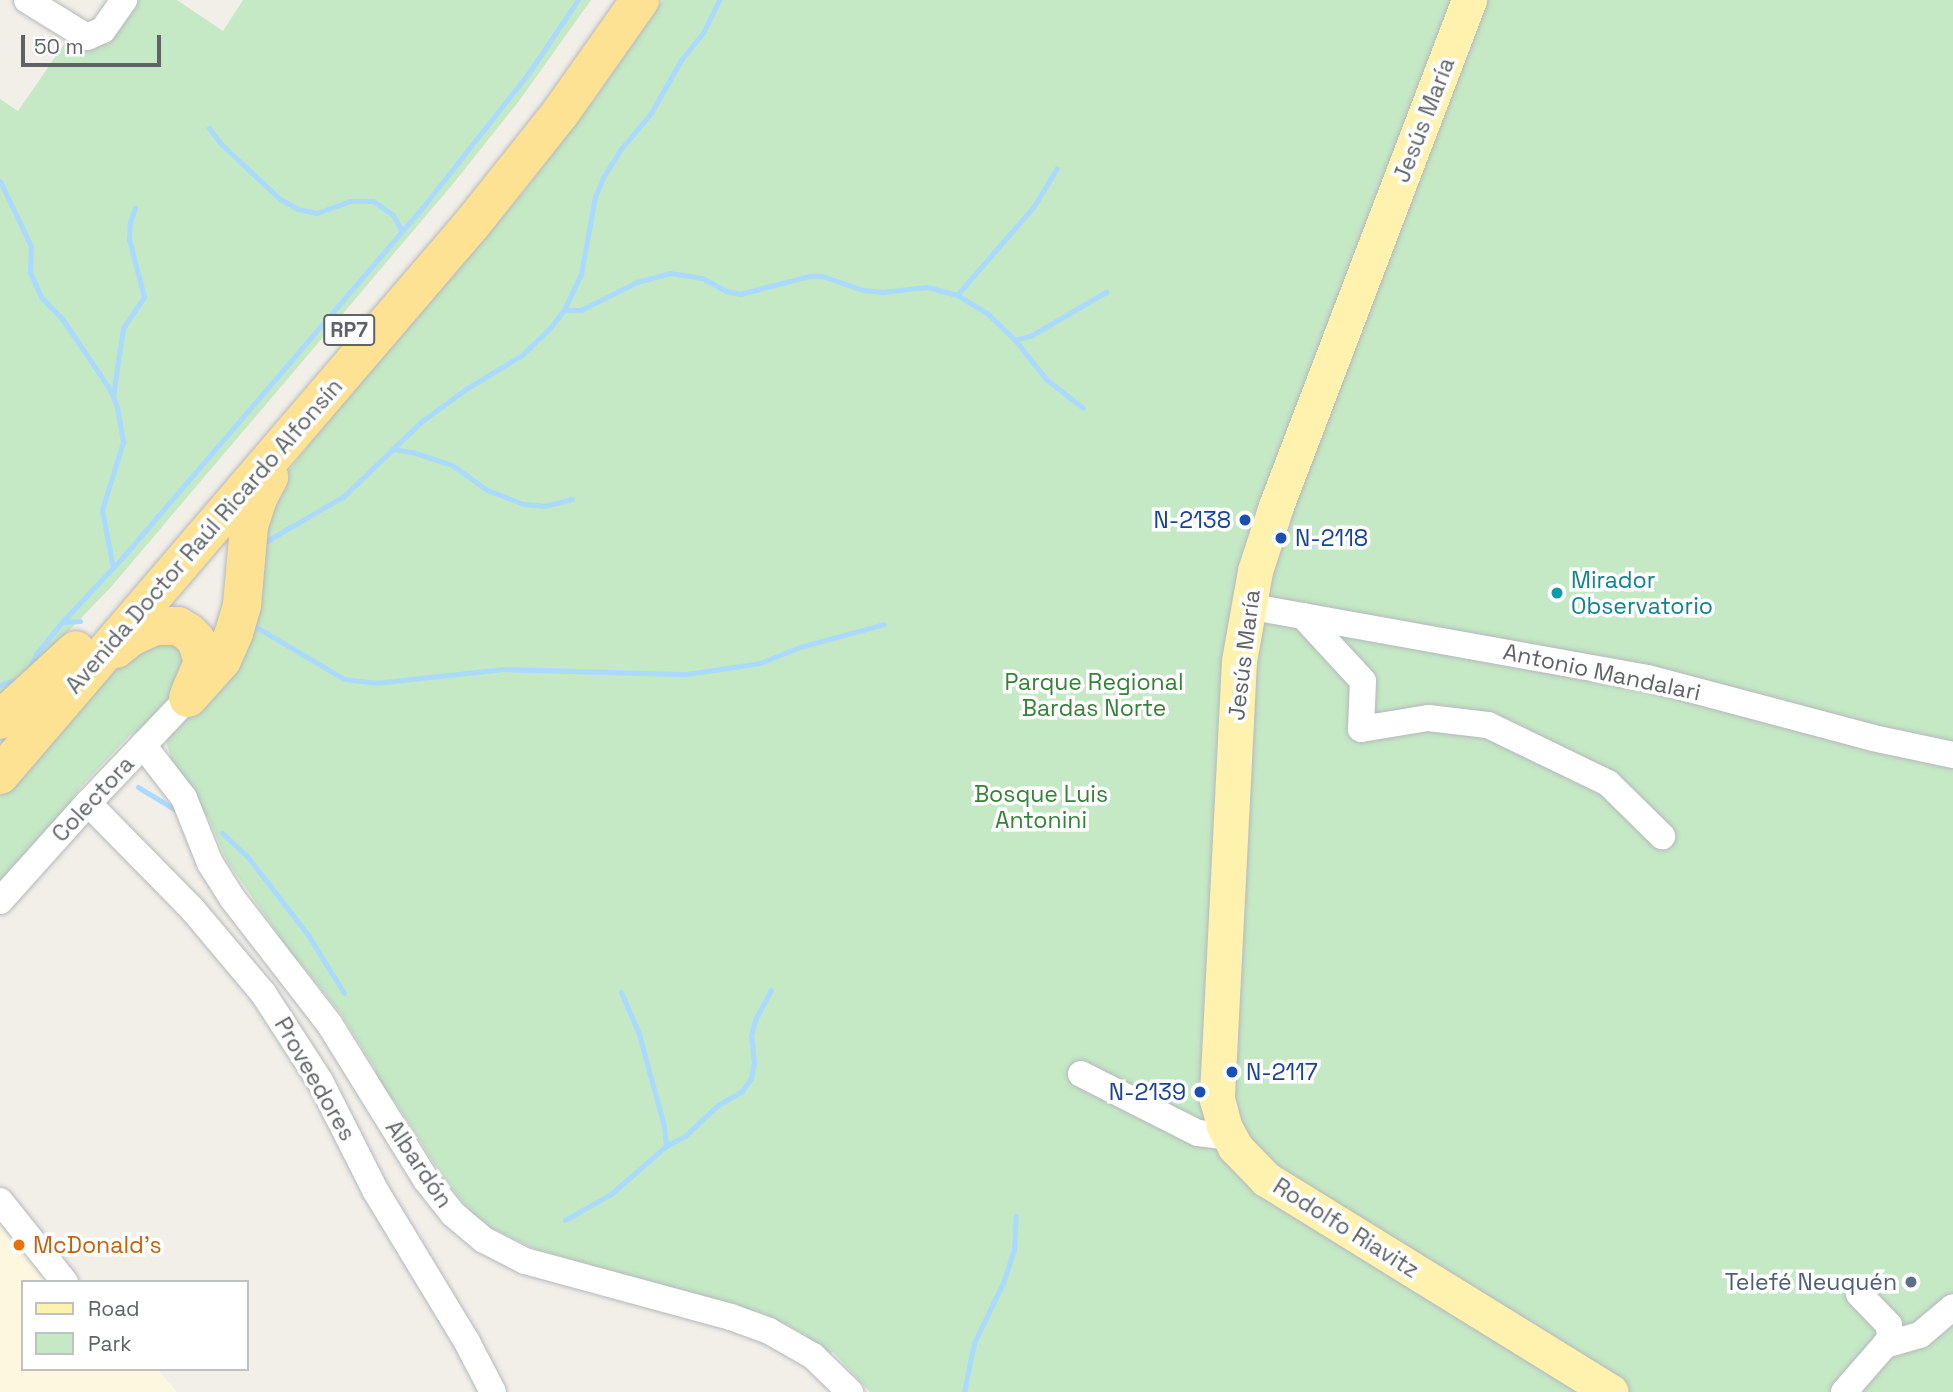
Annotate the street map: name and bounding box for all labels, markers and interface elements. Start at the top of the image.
scale bar [24,21,164,65]
text: 50 m [34,33,84,60]
street label: Jesús María [1388,54,1460,186]
road number: RP7 [323,312,375,348]
street label: Avenida Doctor Raúl Ricardo Alfonsín [60,373,348,699]
place label: N-2138 [1154,506,1231,534]
marker: N-2138 [1237,512,1253,528]
place label: N-2118 [1295,524,1368,552]
marker: N-2118 [1273,530,1289,546]
place label: Mirador Observatorio [1571,566,1713,620]
marker: Mirador Observatorio [1549,585,1565,601]
street label: Jesús María [1222,588,1266,722]
street label: Antonio Mandalari [1501,638,1703,706]
park label: Parque Regional Bardas Norte [1004,668,1184,722]
street label: Colectora [46,750,140,848]
park label: Bosque Luis Antonini [974,780,1108,834]
street label: Proveedores [269,1012,361,1146]
place label: N-2117 [1246,1058,1318,1086]
marker: N-2117 [1224,1064,1240,1080]
place label: N-2139 [1109,1078,1186,1106]
marker: N-2139 [1192,1084,1208,1100]
street label: Albardón [380,1115,458,1213]
street label: Rodolfo Riavitz [1268,1172,1424,1284]
place label: McDonald's [33,1231,162,1259]
marker: McDonald's [11,1237,27,1253]
place label: Telefé Neuquén [1725,1268,1897,1296]
marker: Telefé Neuquén [1903,1274,1919,1290]
legend [21,1280,248,1371]
text: Road [88,1295,140,1322]
text: Park [88,1330,132,1357]

